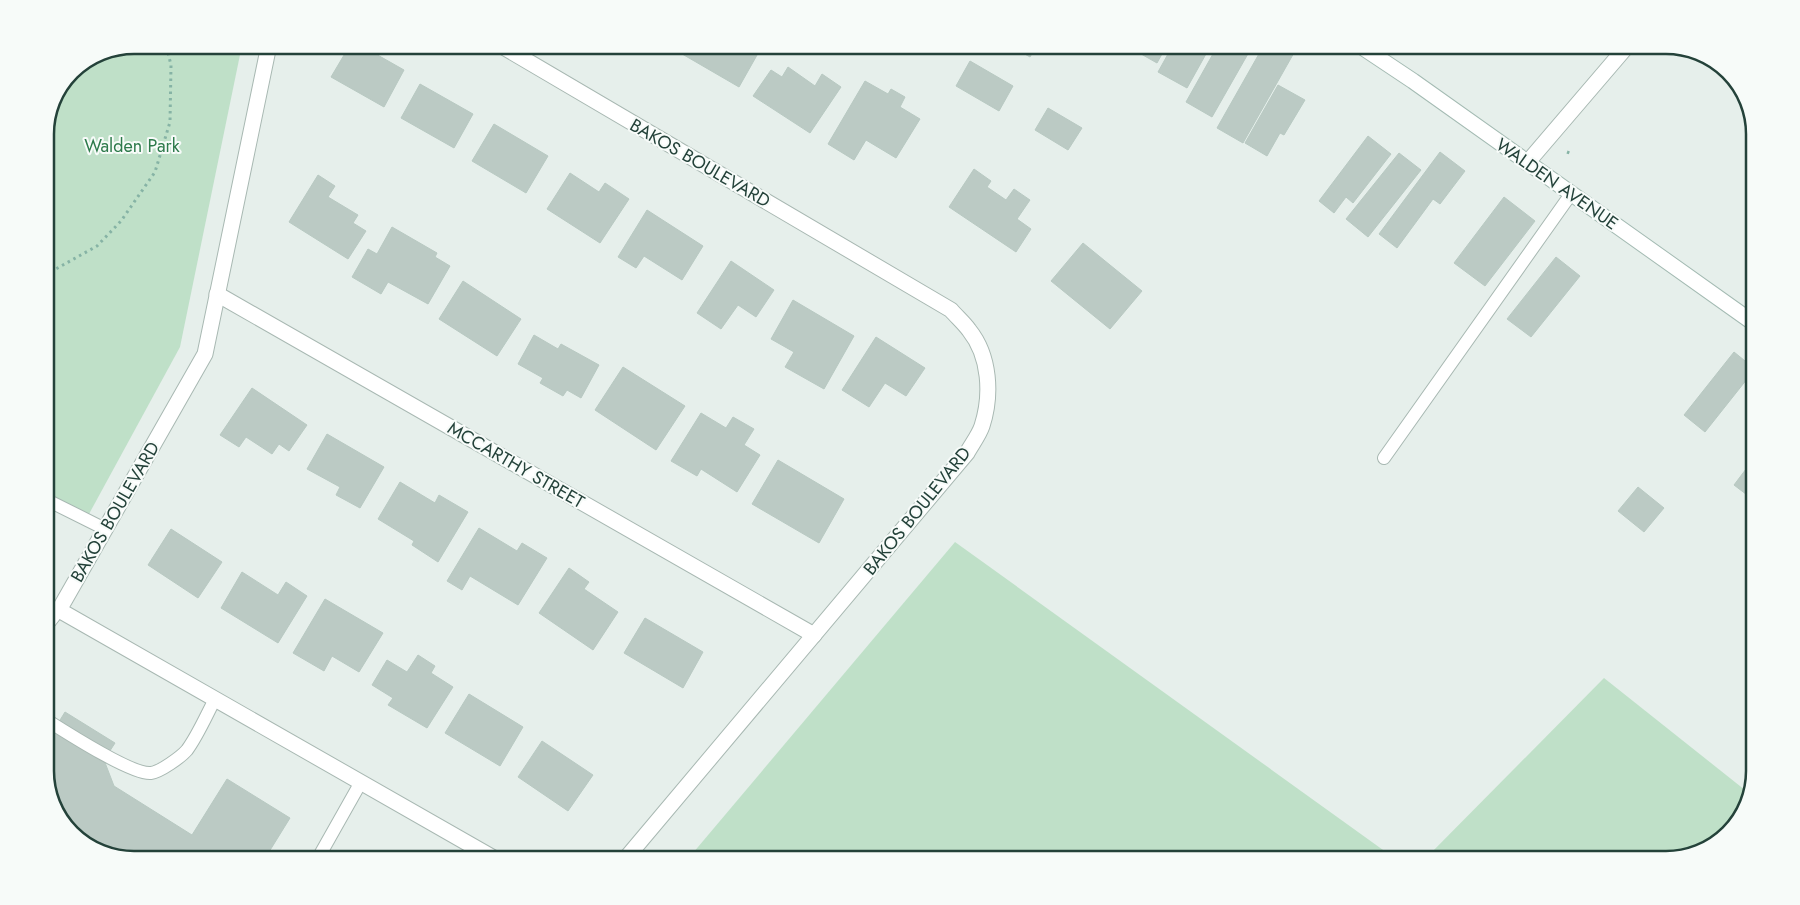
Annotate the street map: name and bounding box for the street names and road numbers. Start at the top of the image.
street label: BAKOS BOULEVARD [625,112,775,214]
street label: WALDEN AVENUE [1490,132,1624,236]
street label: MCCARTHY STREET [443,415,590,515]
street label: BAKOS BOULEVARD [64,437,166,587]
street label: BAKOS BOULEVARD [857,441,977,581]

